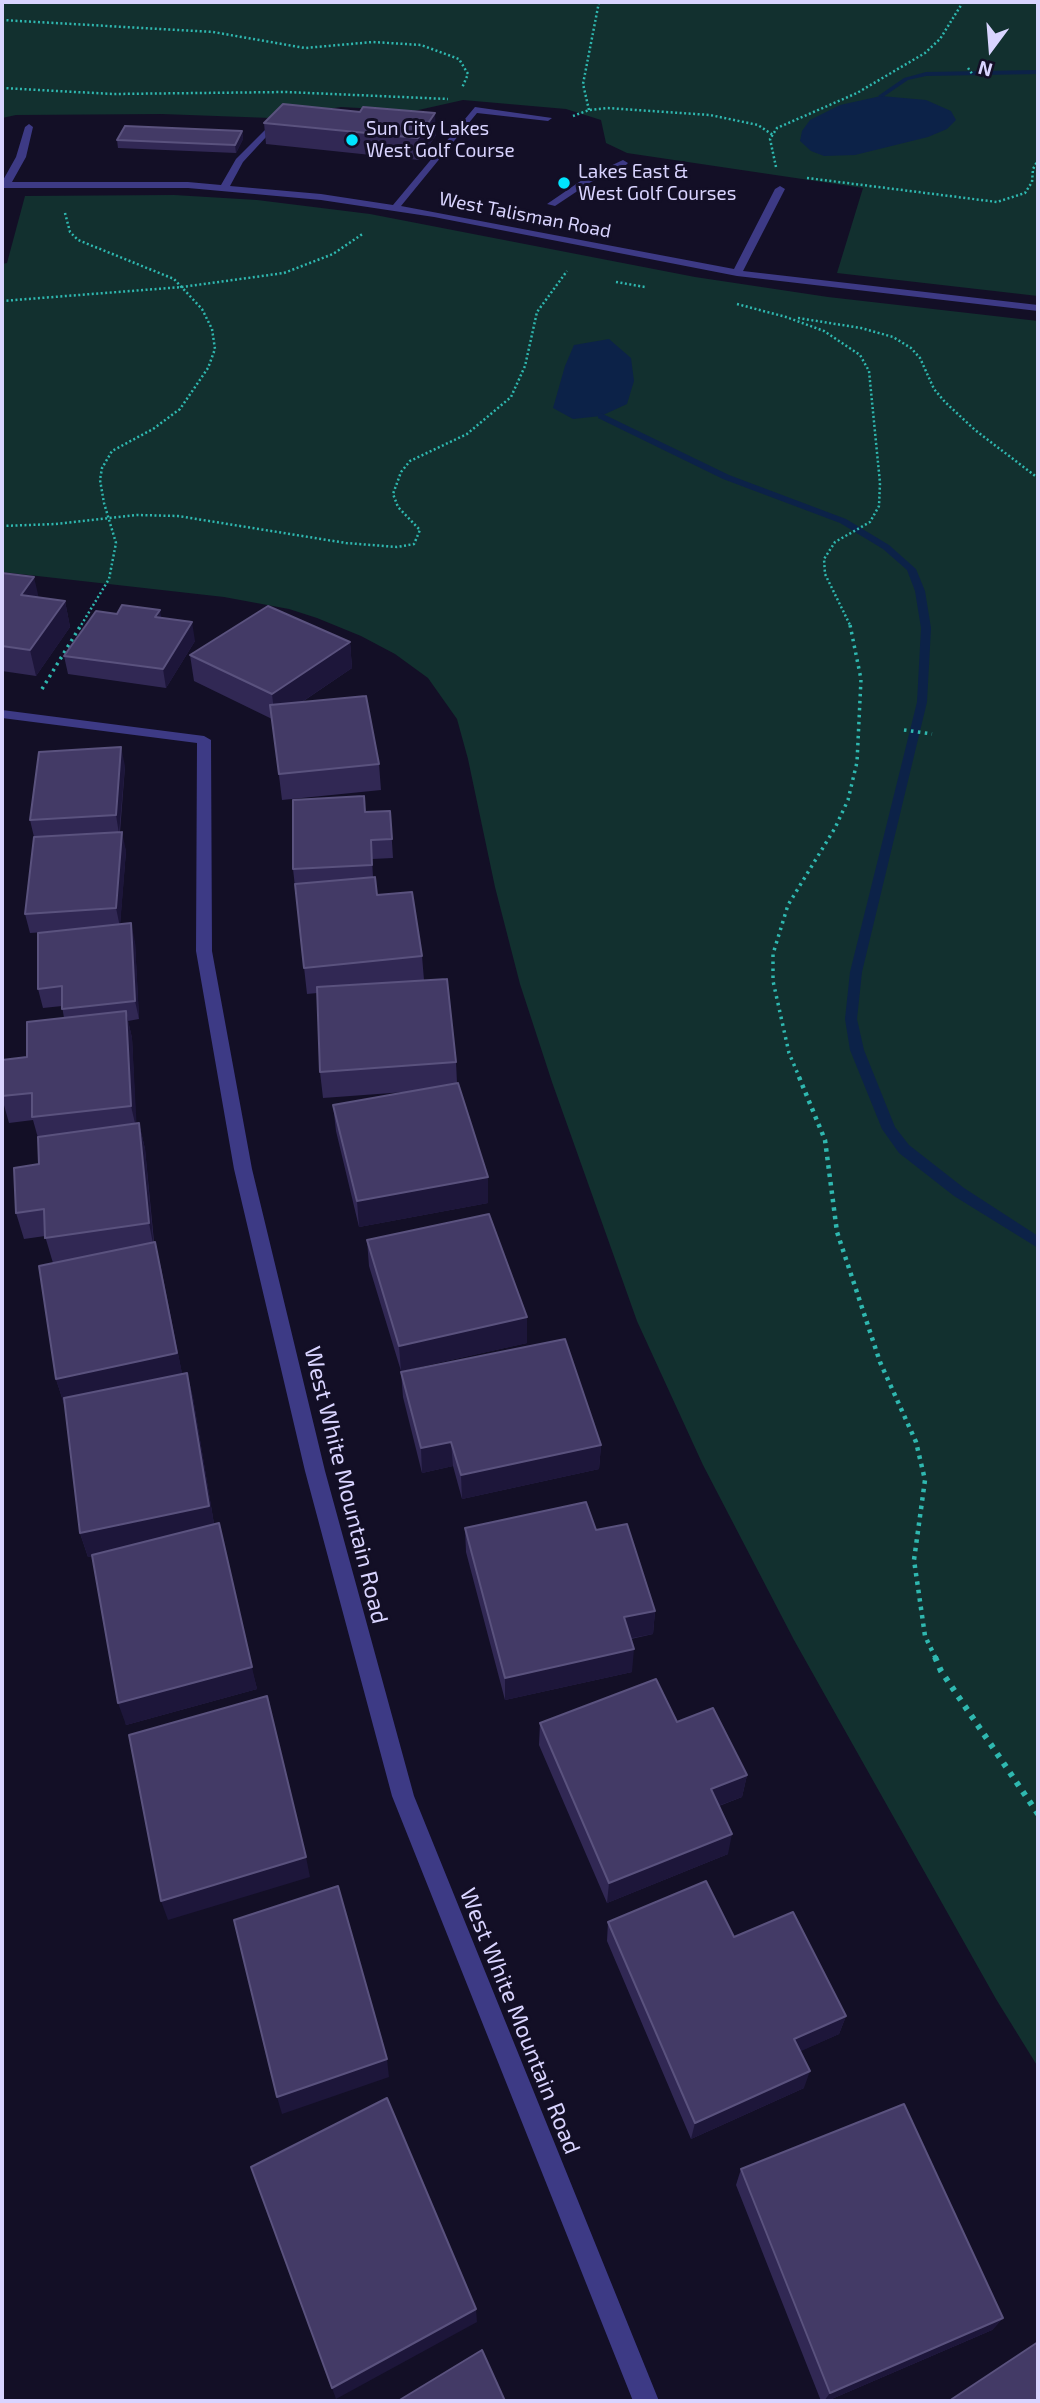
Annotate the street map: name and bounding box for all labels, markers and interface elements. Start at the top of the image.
north arrow [956,14,1026,84]
text: N [975,57,995,83]
place label: Sun City Lakes West Golf Course [366,118,515,162]
marker: Sun City Lakes West Golf Course [344,132,360,148]
place label: Lakes East & West Golf Courses [578,161,736,205]
marker: Lakes East & West Golf Courses [556,175,572,191]
street label: West Talisman Road [437,187,613,243]
street label: West White Mountain Road [298,1344,394,1626]
street label: West White Mountain Road [454,1884,586,2158]

